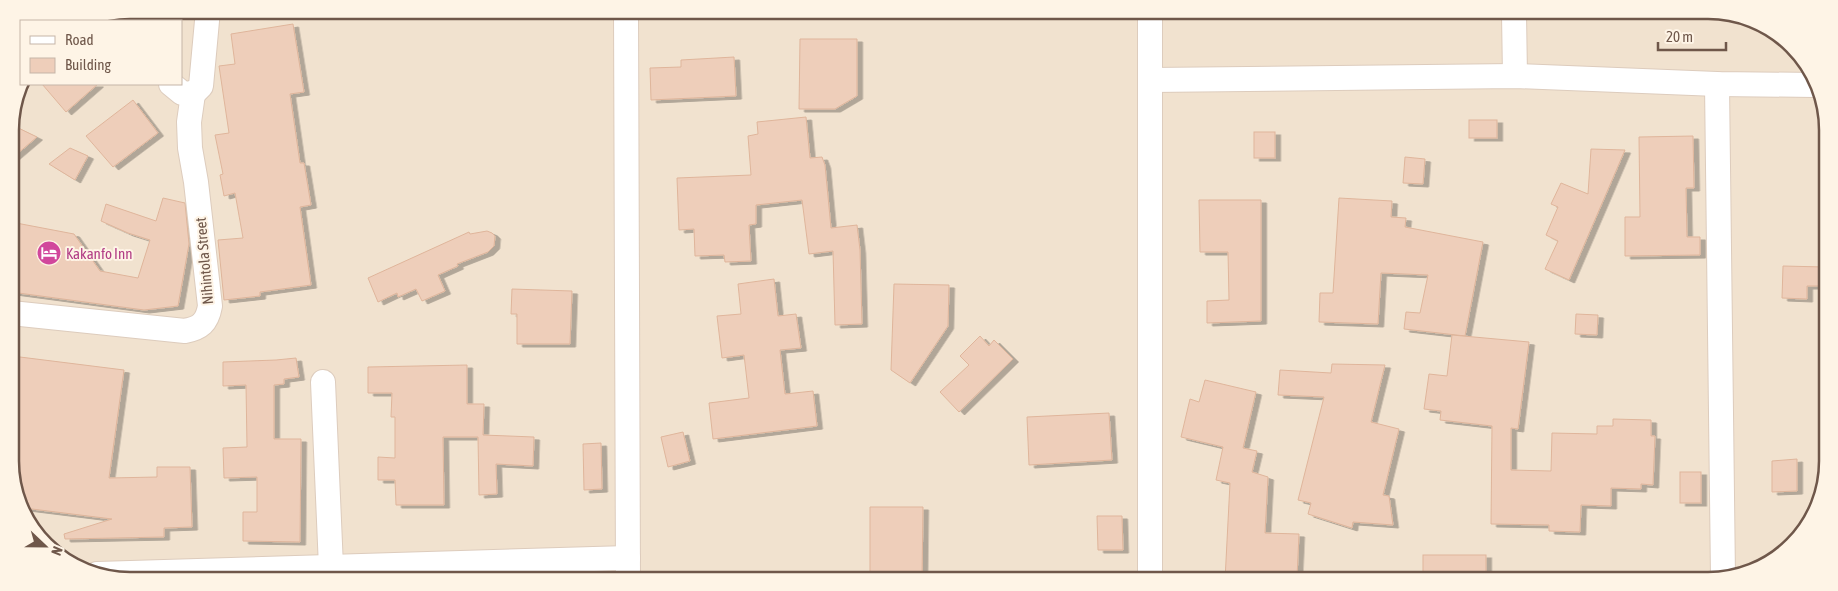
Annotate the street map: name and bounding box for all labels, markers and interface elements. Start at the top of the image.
legend [20,20,182,85]
scale bar [1658,20,1726,52]
text: 20 m [1666,28,1693,45]
text: Road [65,31,94,48]
text: Building [65,56,111,73]
street label: Nihintola Street [192,217,216,305]
hotel icon: Kakanfo Inn [36,240,62,266]
place label: Kakanfo Inn [66,245,133,262]
north arrow [20,521,70,571]
text: N [48,544,66,558]

